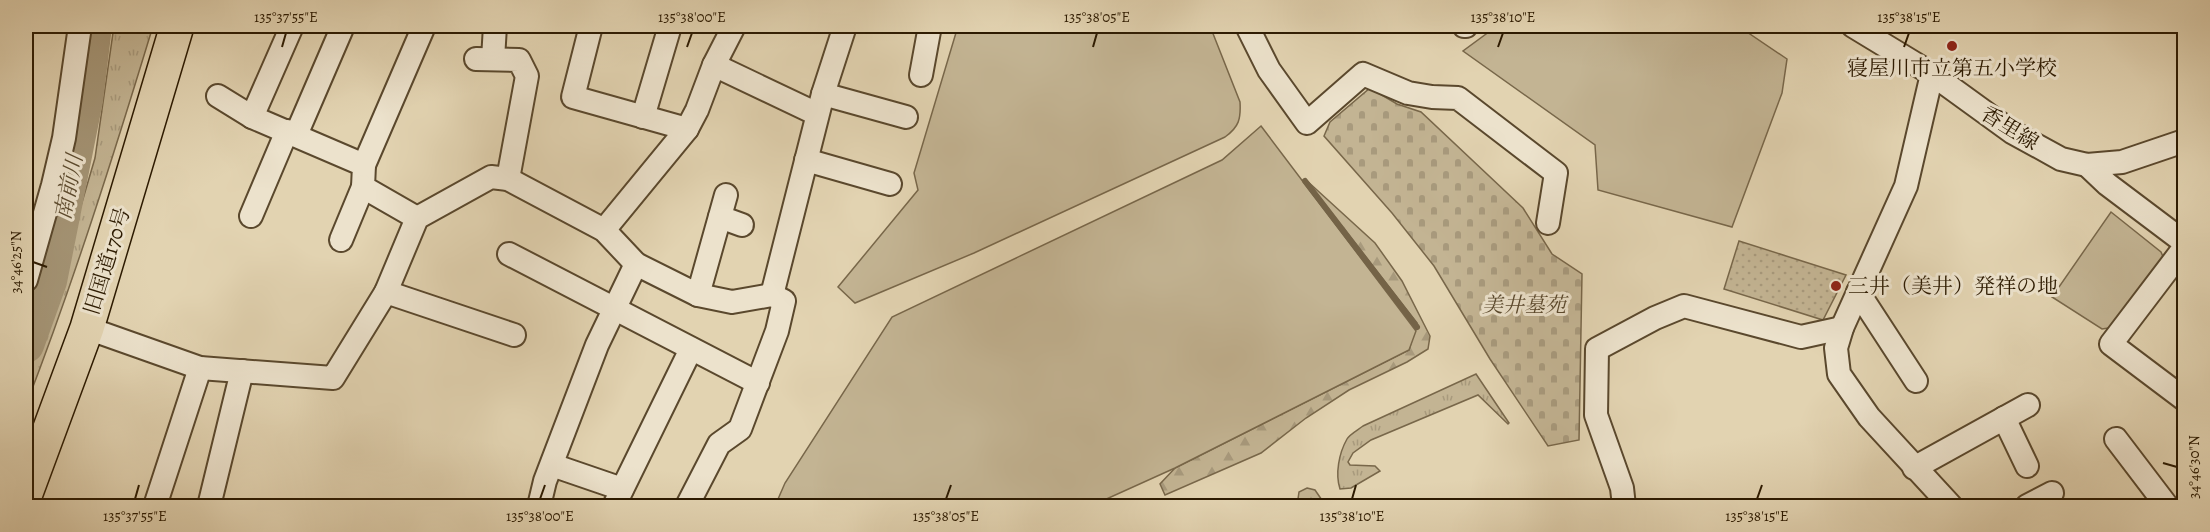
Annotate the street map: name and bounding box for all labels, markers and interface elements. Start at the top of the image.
text: 135°37'55"E [254,7,318,27]
text: 135°38'00"E [658,7,726,27]
text: 135°38'05"E [1064,7,1130,27]
text: 135°38'10"E [1471,7,1535,27]
text: 135°38'15"E [1877,7,1941,27]
marker: 寝屋川市立第五小学校 [1945,39,1959,53]
place label: 寝屋川市立第五小学校 [1847,54,2057,82]
street label: 香里線 [1976,99,2044,157]
water label: 南前川 [48,150,90,222]
street label: 旧国道170号 [77,204,137,318]
text: 34°46'25"N [6,230,26,293]
place label: 三井（美井）発祥の地 [1848,272,2058,300]
marker: 三井（美井）発祥の地 [1829,279,1843,293]
park label: 美井墓苑 [1482,291,1569,319]
text: 34°46'30"N [2184,435,2204,499]
text: 135°37'55"E [103,506,167,526]
text: 135°38'00"E [506,506,574,526]
text: 135°38'05"E [913,506,979,526]
text: 135°38'10"E [1320,506,1384,526]
text: 135°38'15"E [1725,506,1789,526]

